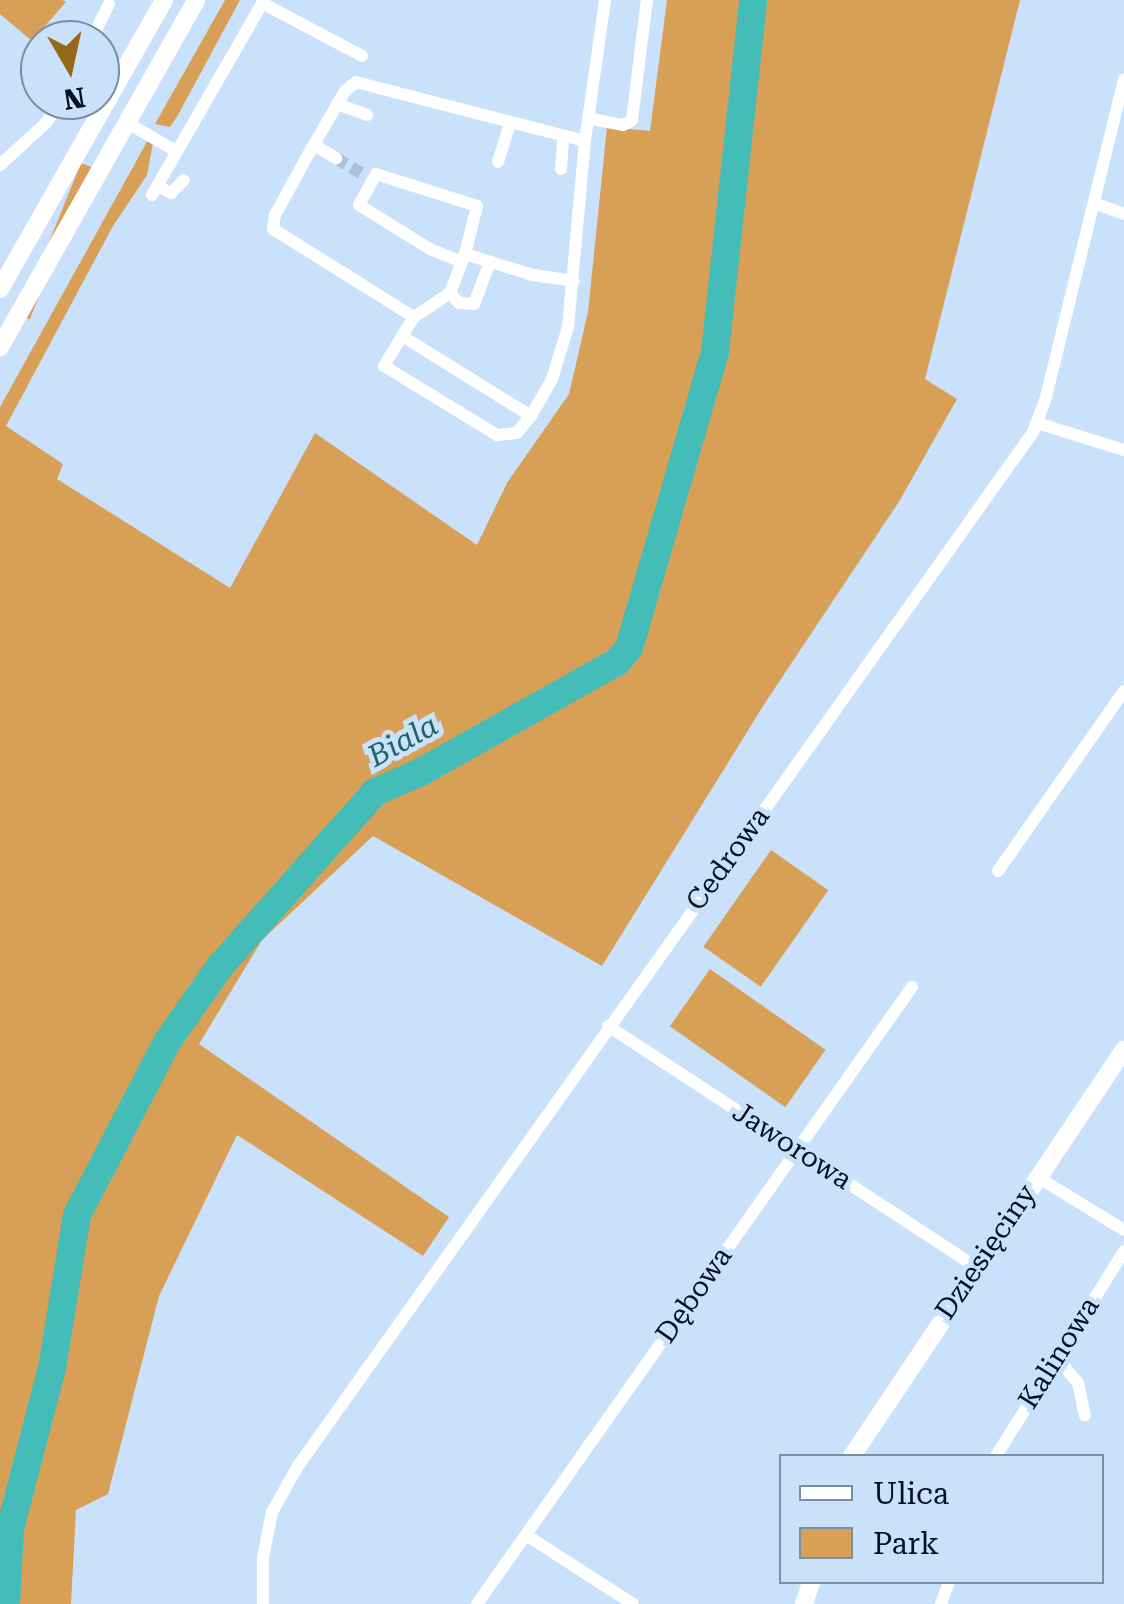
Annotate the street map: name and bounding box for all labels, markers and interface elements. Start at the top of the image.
north arrow [20,20,120,120]
text: N [61,80,88,116]
water label: Biala [362,707,444,775]
street label: Cedrowa [679,801,777,917]
street label: Jaworowa [726,1095,858,1197]
street label: Dziesięciny [929,1178,1043,1326]
street label: Dębowa [649,1241,739,1349]
street label: Kalinowa [1012,1291,1106,1415]
legend [779,1454,1104,1584]
text: Ulica [873,1476,949,1511]
text: Park [873,1526,939,1561]

